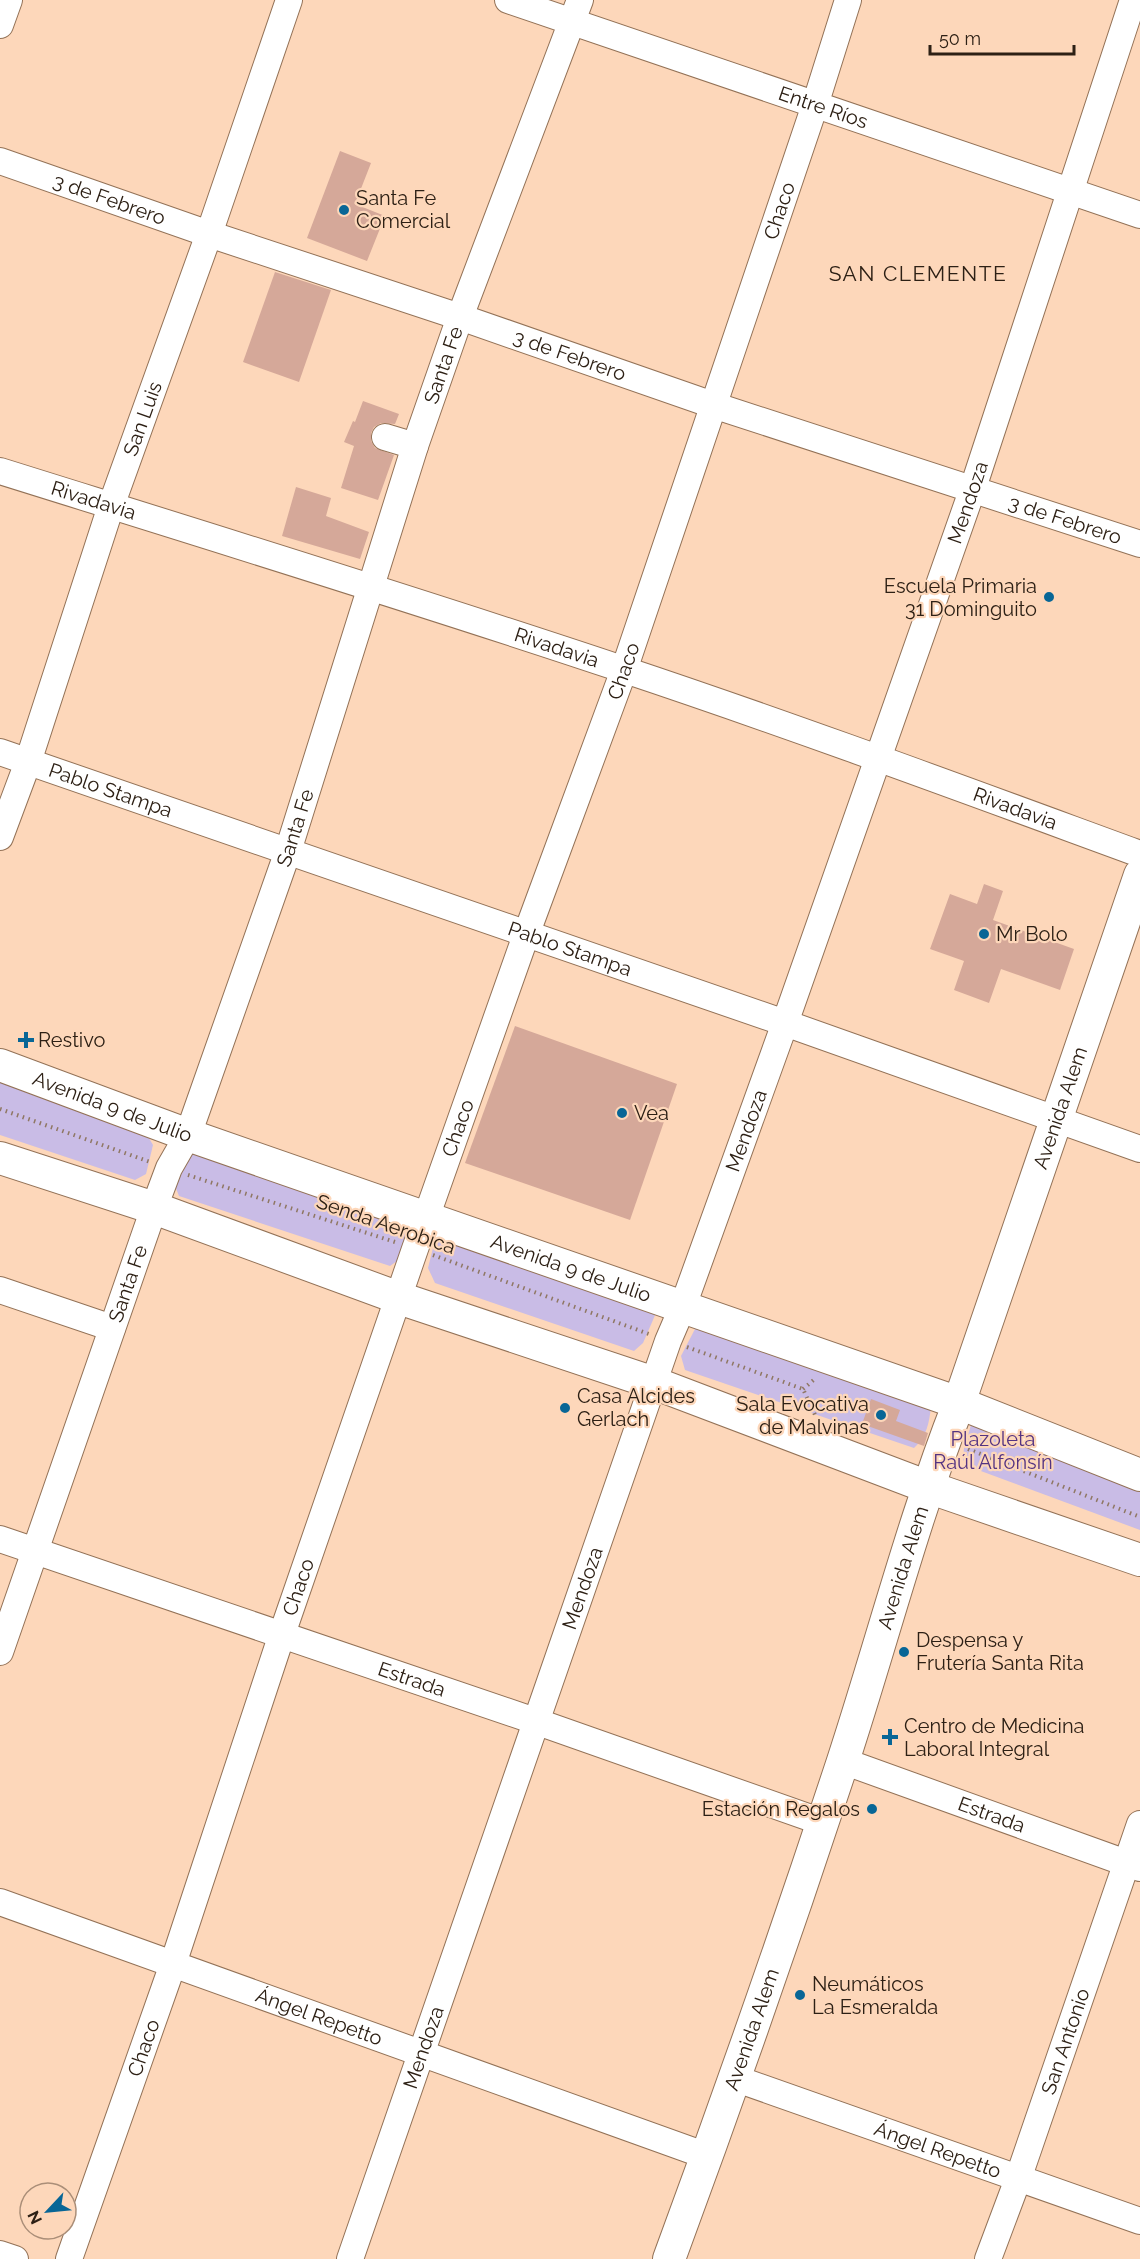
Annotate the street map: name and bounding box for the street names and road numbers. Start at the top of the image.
street label: Entre Ríos [775,81,871,134]
street label: 3 de Febrero [50,169,169,230]
street label: Chaco [758,179,800,243]
street label: Santa Fe [419,323,468,407]
street label: 3 de Febrero [510,325,629,386]
street label: San Luis [118,378,167,459]
street label: Mendoza [942,458,993,547]
street label: Rivadavia [48,476,139,525]
street label: 3 de Febrero [1006,490,1125,549]
street label: Rivadavia [511,622,602,672]
street label: Chaco [602,639,644,703]
street label: Pablo Stampa [46,758,176,823]
street label: Rivadavia [970,782,1061,835]
street label: Santa Fe [271,786,319,870]
street label: Pablo Stampa [505,916,635,981]
street label: Avenida Alem [1028,1043,1092,1172]
street label: Avenida 9 de Julio [29,1066,196,1147]
street label: Mendoza [720,1086,772,1175]
street label: Chaco [437,1096,479,1160]
street label: Senda Aerobica [313,1189,459,1259]
street label: Avenida 9 de Julio [488,1229,654,1307]
street label: Santa Fe [103,1241,152,1325]
street label: Avenida Alem [872,1503,933,1632]
street label: Mendoza [557,1544,608,1633]
street label: Chaco [277,1555,319,1619]
street label: Estrada [375,1656,449,1702]
street label: Estrada [955,1791,1029,1838]
street label: Avenida Alem [719,1965,784,2094]
street label: Ángel Repetto [252,1983,386,2050]
street label: San Antonio [1036,1985,1095,2098]
street label: Mendoza [398,2003,449,2092]
street label: Chaco [122,2016,165,2080]
street label: Ángel Repetto [871,2116,1004,2183]

